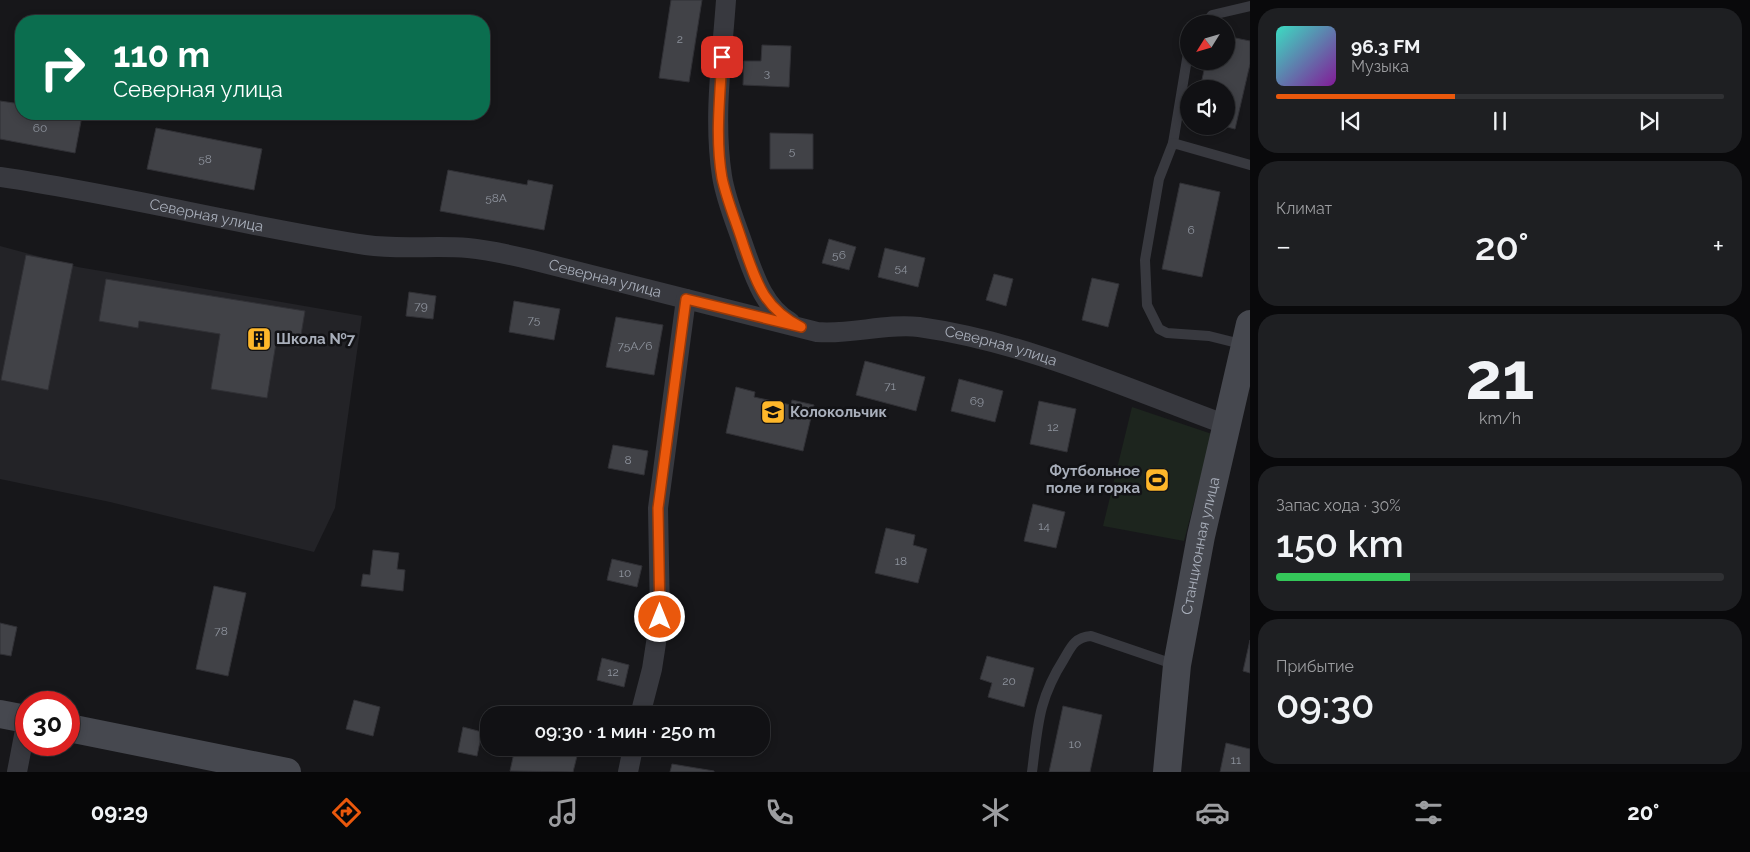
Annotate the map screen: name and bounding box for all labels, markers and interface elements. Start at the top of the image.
north arrow [1180,15,1235,70]
map controls [1180,15,1235,135]
house number: 2 [677,32,683,46]
text: 110 m [113,34,210,75]
icon: right [30,35,95,100]
text: 96.3 FM [1351,35,1421,57]
pin [701,36,743,78]
icon: arrive [708,43,736,71]
text: Музыка [1351,57,1409,76]
house number: 3 [764,66,770,80]
text: Северная улица [113,76,283,102]
button: sound [1180,80,1235,135]
icon: previous [1337,107,1365,135]
icon: pause [1486,107,1514,135]
icon: next [1635,107,1663,135]
house number: 60 [33,121,47,135]
house number: 5 [789,144,796,158]
house number: 58 [198,152,212,166]
house number: 58А [485,191,507,205]
street label: Северная улица [148,195,265,236]
text: Климат [1276,199,1332,218]
house number: 6 [1187,223,1195,237]
text: 20° [1475,224,1529,269]
text: − [1276,230,1291,263]
text: + [1712,230,1724,263]
house number: 56 [832,248,846,262]
street label: Северная улица [547,256,663,301]
house number: 54 [894,261,908,275]
house number: 79 [414,299,428,313]
house number: 75 [528,313,541,327]
street label: Северная улица [943,322,1059,370]
building icon: Школа №7 [246,326,272,352]
place label: Школа №7 [276,330,356,348]
text: 21 [1466,338,1534,414]
house number: 75А/6 [617,339,653,353]
house number: 71 [884,379,896,393]
house number: 69 [970,394,984,408]
school or university icon: Колокольчик [760,399,786,425]
place label: Колокольчик [790,403,887,421]
text: km/h [1479,409,1521,428]
house number: 12 [1047,420,1059,434]
house number: 8 [624,453,632,467]
place label: Футбольное поле и горка [1046,462,1140,497]
sports icon: Футбольное поле и горка [1144,467,1170,493]
street label: Станционная улица [1178,475,1223,616]
text: Запас хода · 30% [1276,496,1401,515]
house number: 14 [1038,519,1050,533]
text: 150 km [1276,521,1404,566]
house number: 18 [895,554,907,568]
house number: 10 [619,566,631,580]
position arrow [633,590,685,642]
house number: 78 [214,624,228,638]
text: Прибытие [1276,657,1354,676]
house number: 12 [607,665,619,679]
house number: 20 [1002,674,1016,688]
text: 09:30 [1276,682,1374,727]
speed limit sign: 30 [15,691,80,756]
text: 09:30 · 1 мин · 250 m [534,720,716,742]
house number: 10 [1069,737,1081,751]
house number: 11 [1231,753,1241,767]
icon: directions [329,795,364,830]
icon: music [546,795,581,830]
icon: phone [762,795,797,830]
icon: climate [978,795,1013,830]
icon: car [1195,795,1230,830]
icon: filters [1411,795,1446,830]
text: 09:29 [91,799,148,825]
text: 20° [1627,799,1659,825]

